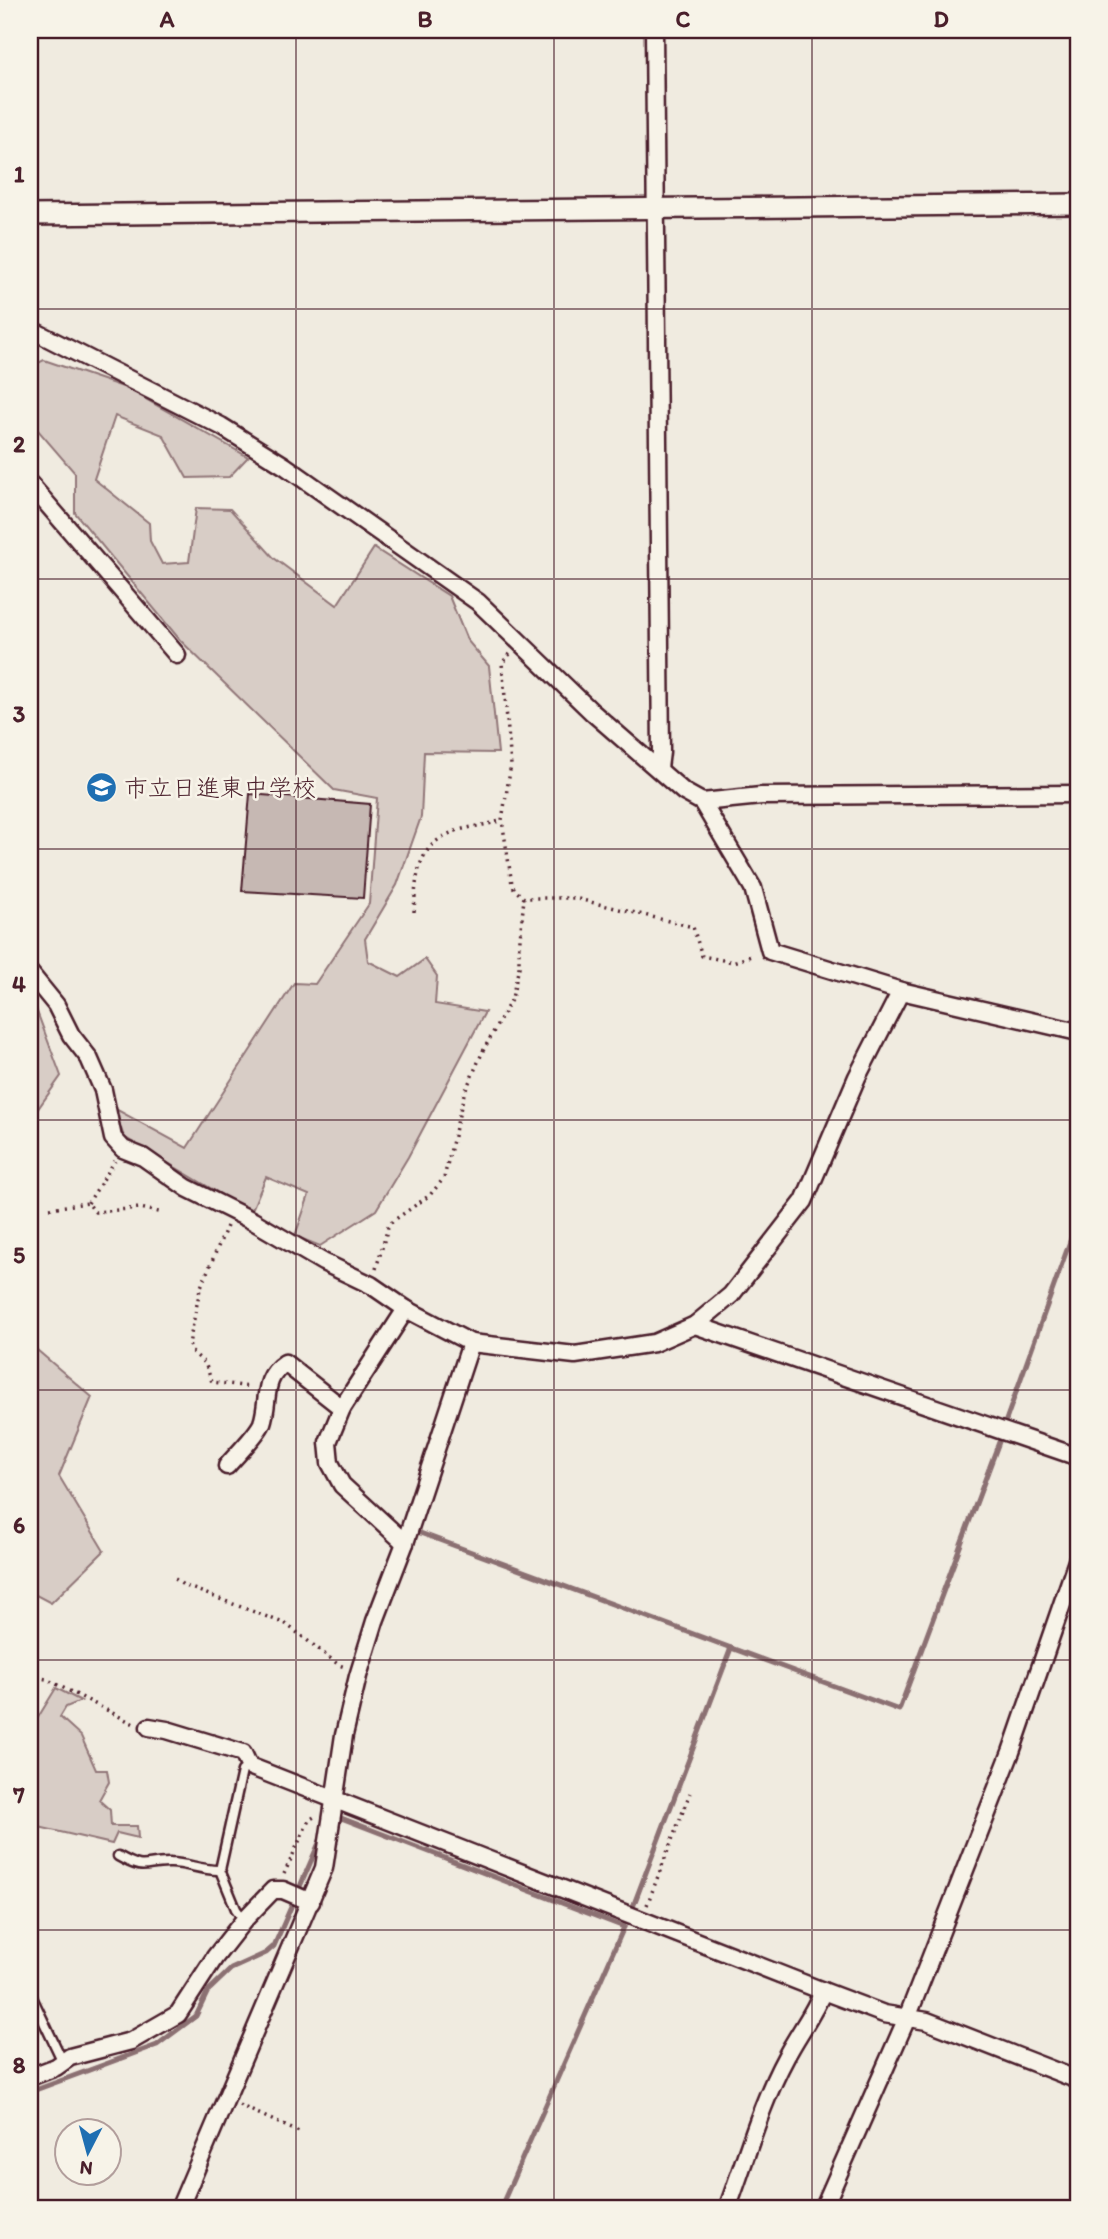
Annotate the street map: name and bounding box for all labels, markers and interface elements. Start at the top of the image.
text: A [159,5,175,33]
text: B [418,5,433,33]
text: C [676,5,691,33]
text: D [933,5,949,33]
text: 1 [14,160,25,188]
text: 2 [13,430,26,458]
text: 3 [13,700,26,728]
school or university icon: 市立日進東中学校 [84,770,118,804]
place label: 市立日進東中学校 [124,773,316,802]
text: 4 [12,970,26,998]
text: 5 [13,1241,25,1269]
text: 6 [13,1511,25,1539]
text: 7 [12,1781,25,1809]
text: 8 [13,2051,26,2079]
north arrow [52,2116,122,2186]
text: N [79,2156,94,2181]

